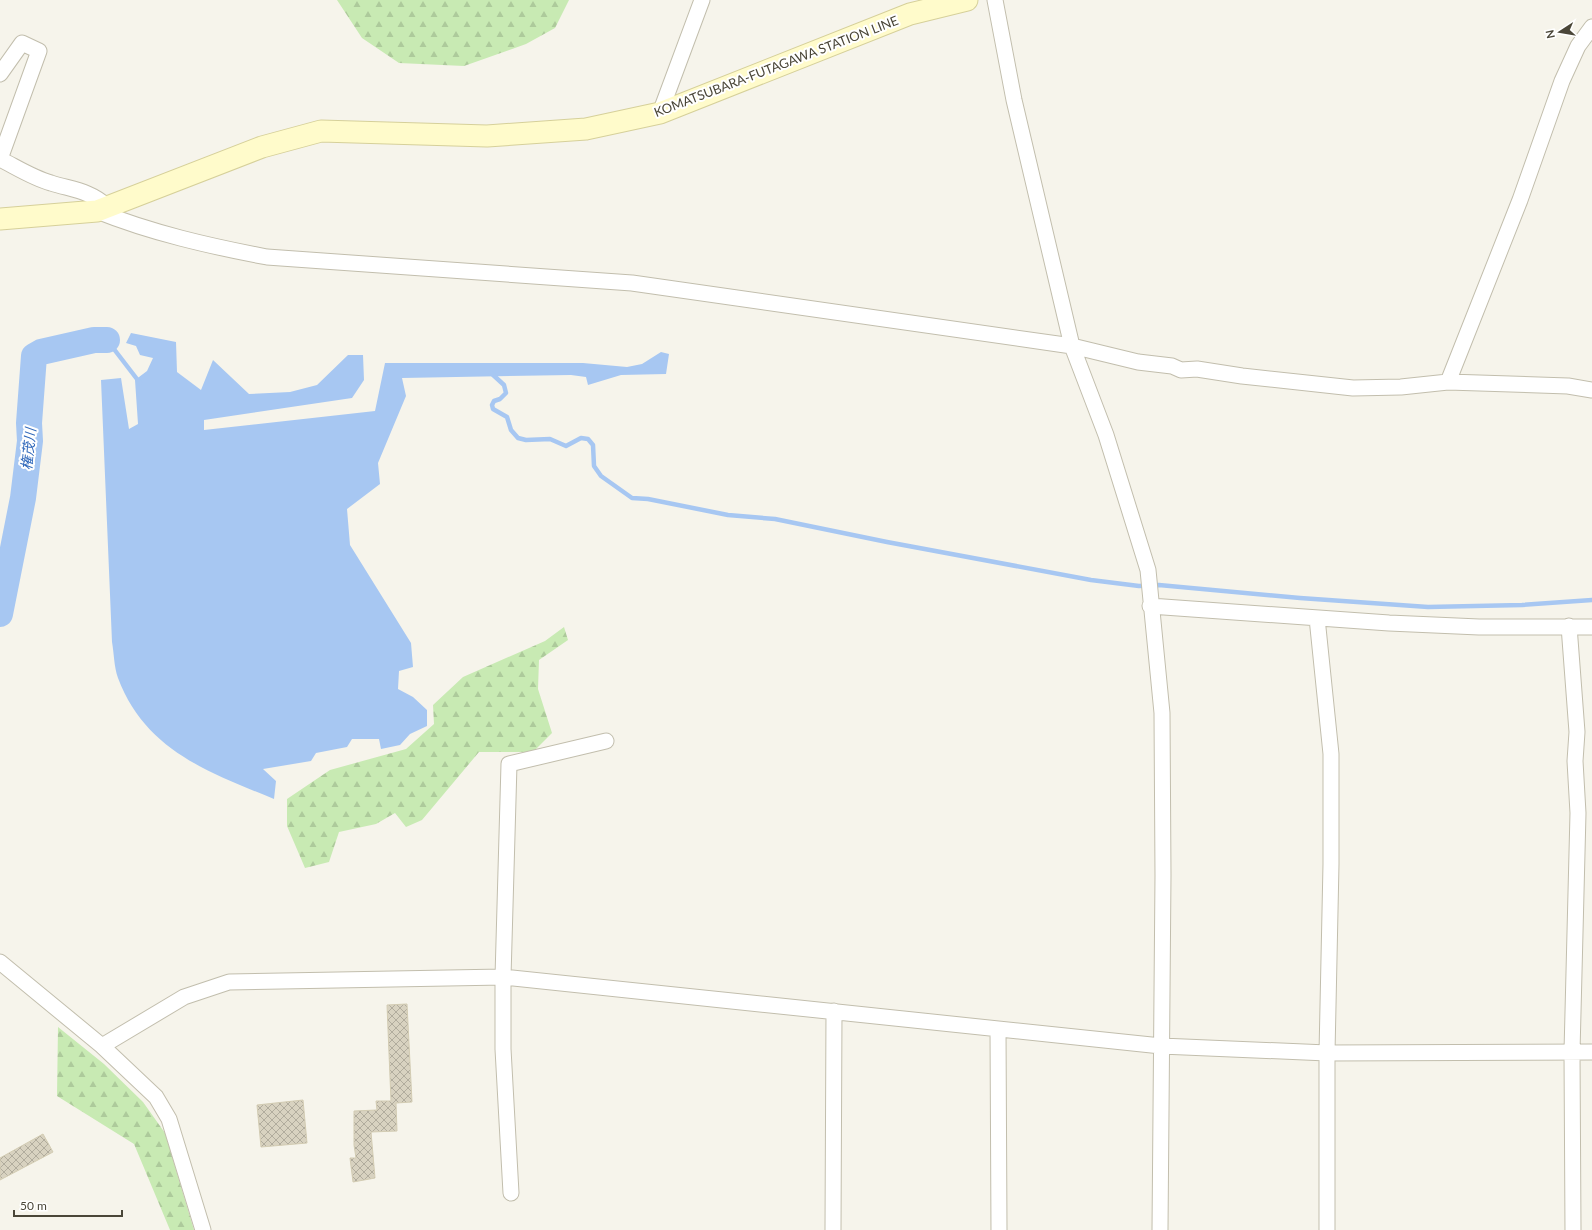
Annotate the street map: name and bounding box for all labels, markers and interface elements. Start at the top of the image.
street label: KOMATSUBARA-FUTAGAWA STATION LINE [652,12,900,120]
north arrow [1540,12,1580,52]
text: N [1542,29,1557,40]
water label: 権茂川 [17,425,39,471]
scale bar [14,1192,122,1218]
text: 50 m [20,1198,47,1213]

